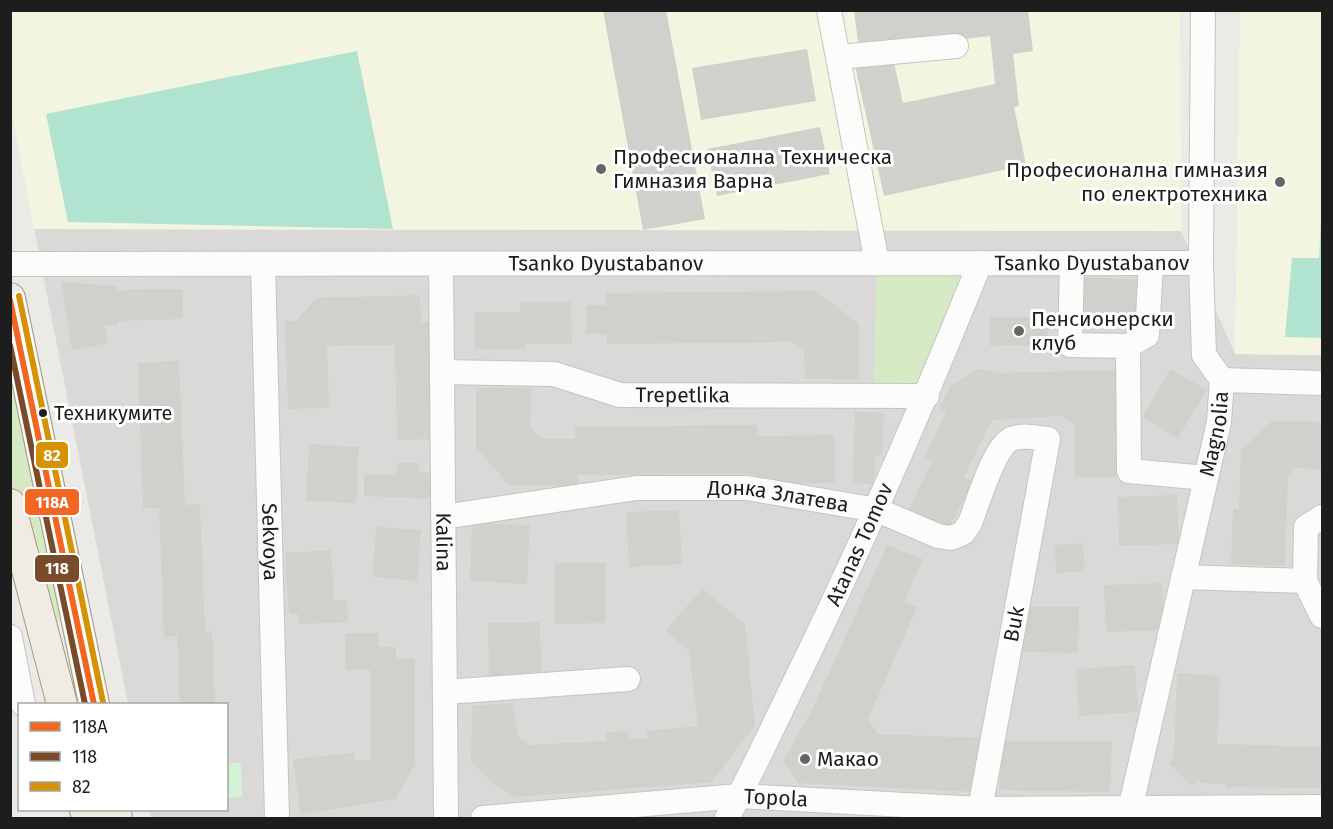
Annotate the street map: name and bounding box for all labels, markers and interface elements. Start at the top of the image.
place label: Професионална Техническа Гимназия Варна [613,144,892,194]
place label: Професионална гимназия по електротехника [1006,157,1268,207]
marker: Професионална Техническа Гимназия Варна [594,162,608,176]
marker: Професионална гимназия по електротехника [1273,175,1287,189]
street label: Tsanko Dyustabanov [509,250,704,277]
street label: Tsanko Dyustabanov [995,250,1190,276]
place label: Пенсионерски клуб [1031,306,1174,356]
marker: Пенсионерски клуб [1012,324,1026,338]
street label: Trepetlika [635,382,730,408]
street label: Magnolia [1194,390,1234,479]
place label: Техникумите [54,401,173,425]
marker: Техникумите [37,407,49,419]
line badge: 82 [35,441,69,469]
text: 82 [43,446,61,465]
street label: Донка Златева [706,475,851,518]
street label: Atanas Tomov [820,478,899,610]
line badge: 118А [24,488,80,516]
text: 118А [35,493,69,512]
street label: Sekvoya [256,503,284,581]
street label: Kalina [430,512,457,572]
line badge: 118 [34,554,80,583]
text: 118 [45,559,69,578]
street label: Buk [998,604,1030,644]
legend [18,703,228,811]
text: 118А [72,716,108,738]
text: 118 [72,746,97,768]
place label: Макао [817,746,879,772]
marker: Макао [798,752,812,766]
text: 82 [72,776,91,798]
street label: Topola [743,783,809,813]

